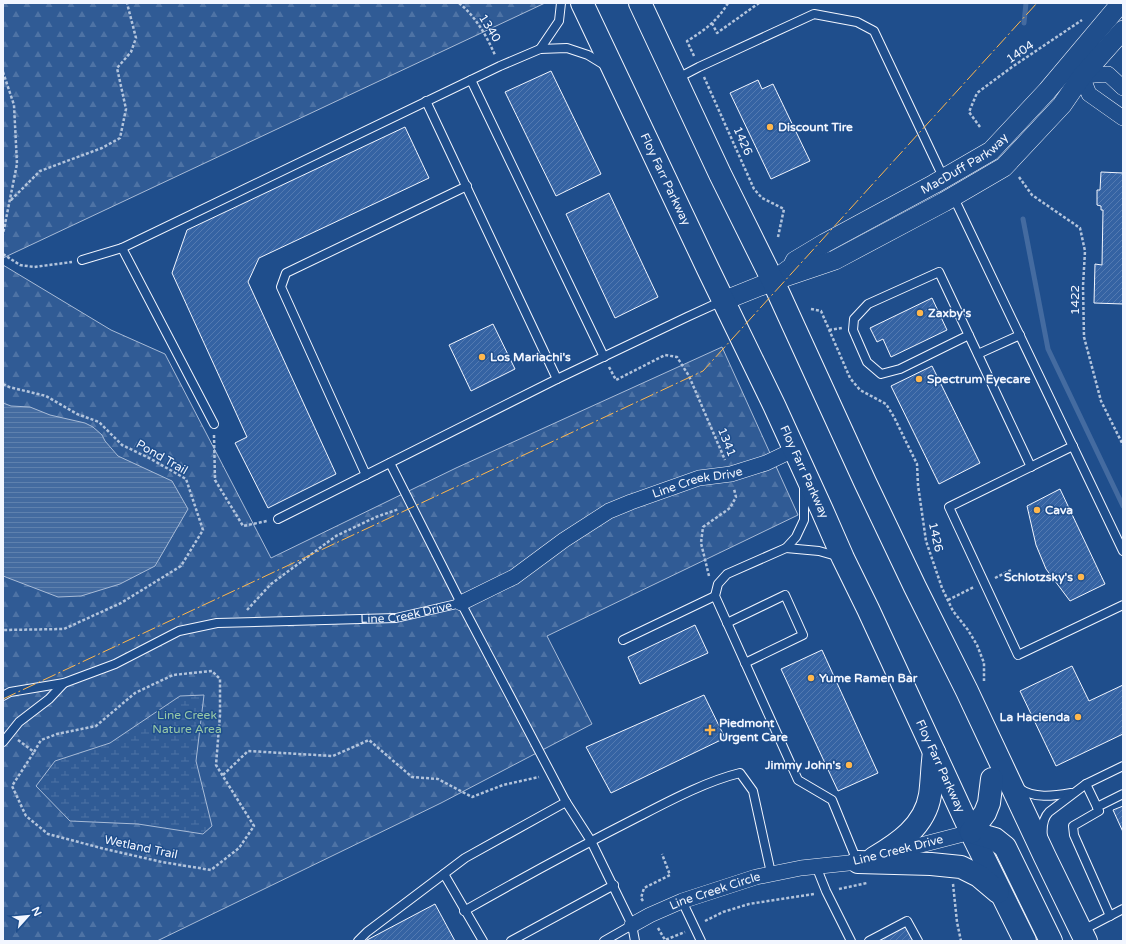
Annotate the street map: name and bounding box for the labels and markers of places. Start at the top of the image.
place label: Discount Tire [778,120,853,134]
marker: Discount Tire [765,122,775,132]
place label: Zaxby's [928,306,971,321]
marker: Zaxby's [915,308,925,318]
place label: Los Mariachi's [490,350,571,364]
marker: Los Mariachi's [477,352,487,362]
place label: Spectrum Eyecare [927,372,1031,387]
marker: Spectrum Eyecare [914,374,924,384]
place label: Cava [1045,503,1073,517]
marker: Cava [1032,505,1042,515]
place label: Schlotzsky's [1004,570,1073,585]
marker: Schlotzsky's [1076,572,1086,582]
place label: Yume Ramen Bar [819,671,918,685]
marker: Yume Ramen Bar [806,673,816,683]
place label: La Hacienda [1000,710,1070,724]
marker: La Hacienda [1073,712,1083,722]
place label: Piedmont Urgent Care [719,716,788,745]
marker: Piedmont Urgent Care [704,724,716,736]
place label: Jimmy John's [764,758,841,773]
marker: Jimmy John's [844,760,854,770]

